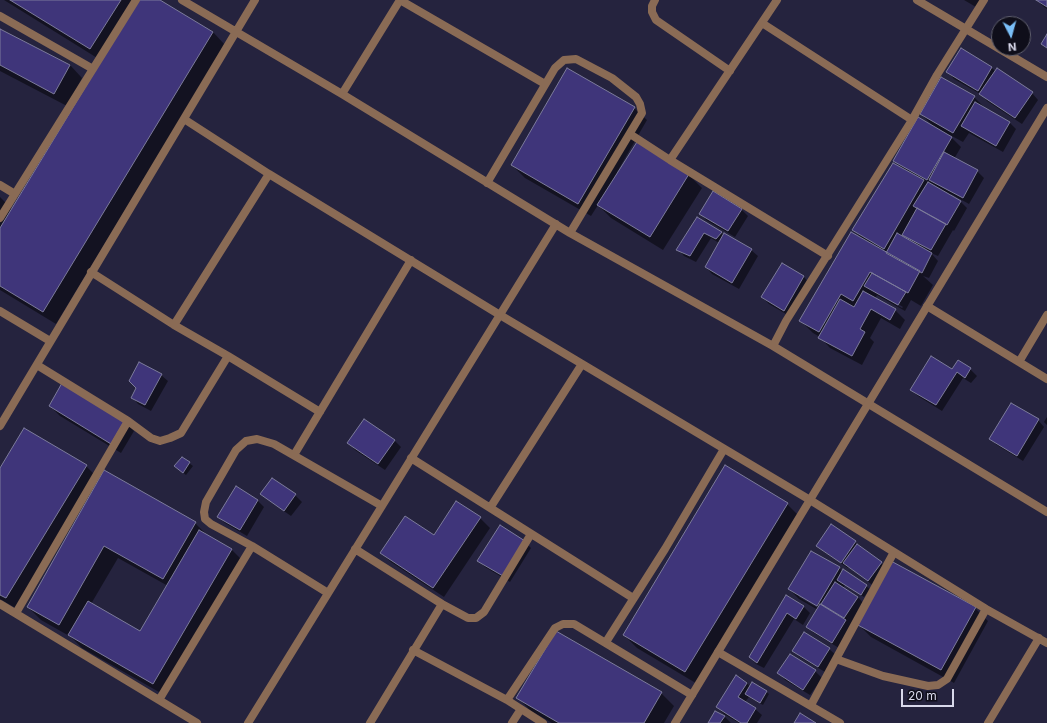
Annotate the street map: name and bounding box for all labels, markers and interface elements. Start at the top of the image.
north arrow [991,16,1031,56]
text: N [1007,40,1017,54]
scale bar [903,681,956,707]
text: 20 m [908,688,937,703]

